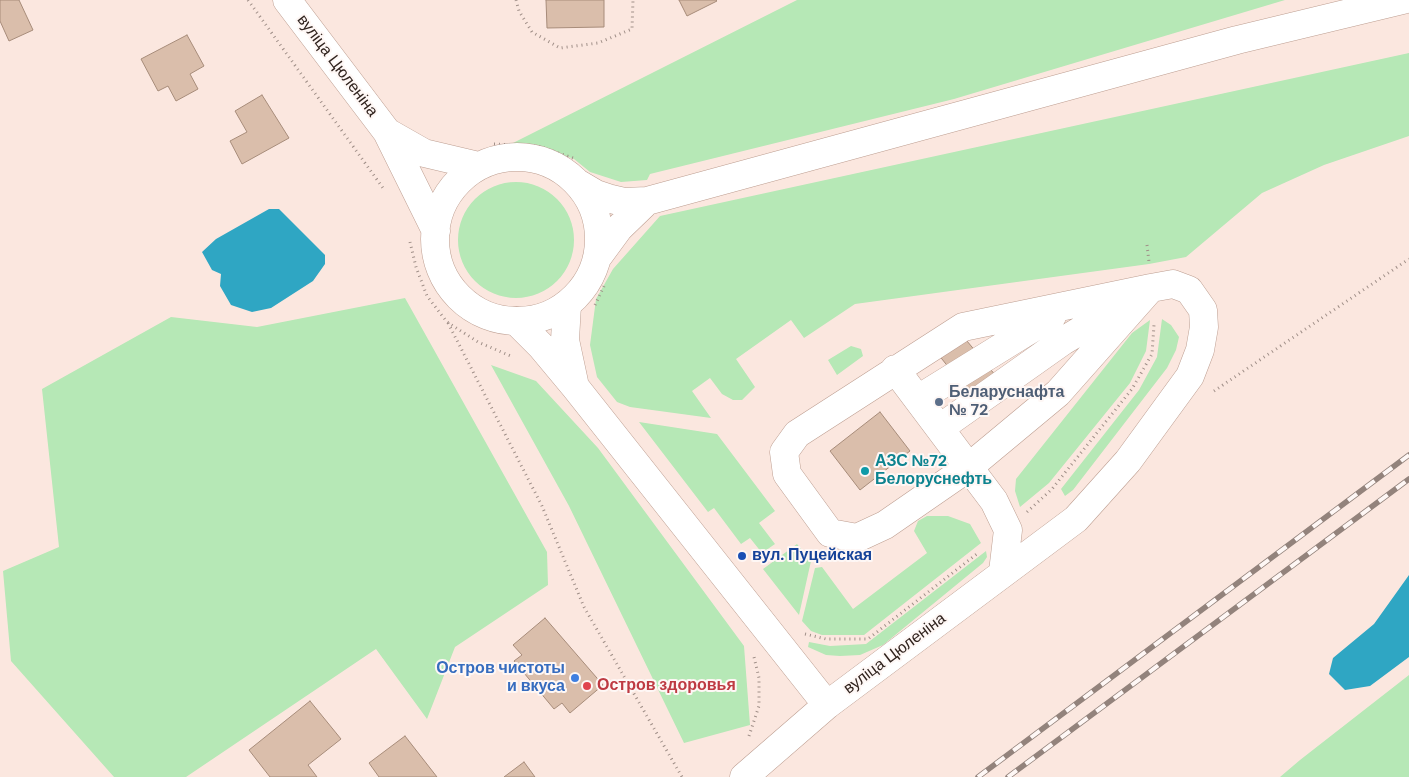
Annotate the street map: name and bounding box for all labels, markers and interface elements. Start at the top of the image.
street label: вуліца Цюленіна [292,11,382,121]
place label: Беларуснафта № 72 [949,383,1065,421]
marker: Беларуснафта № 72 [933,396,945,408]
place label: АЗС №72 Белоруснефть [875,452,992,490]
marker: АЗС №72 Белоруснефть [859,465,871,477]
place label: вул. Пуцейская [752,546,872,566]
marker: вул. Пуцейская [736,550,748,562]
street label: вуліца Цюленіна [840,609,950,699]
place label: Остров чистоты и вкуса [436,659,565,697]
marker: Остров чистоты и вкуса [569,672,581,684]
place label: Остров здоровья [597,676,736,696]
marker: Остров здоровья [581,680,593,692]

